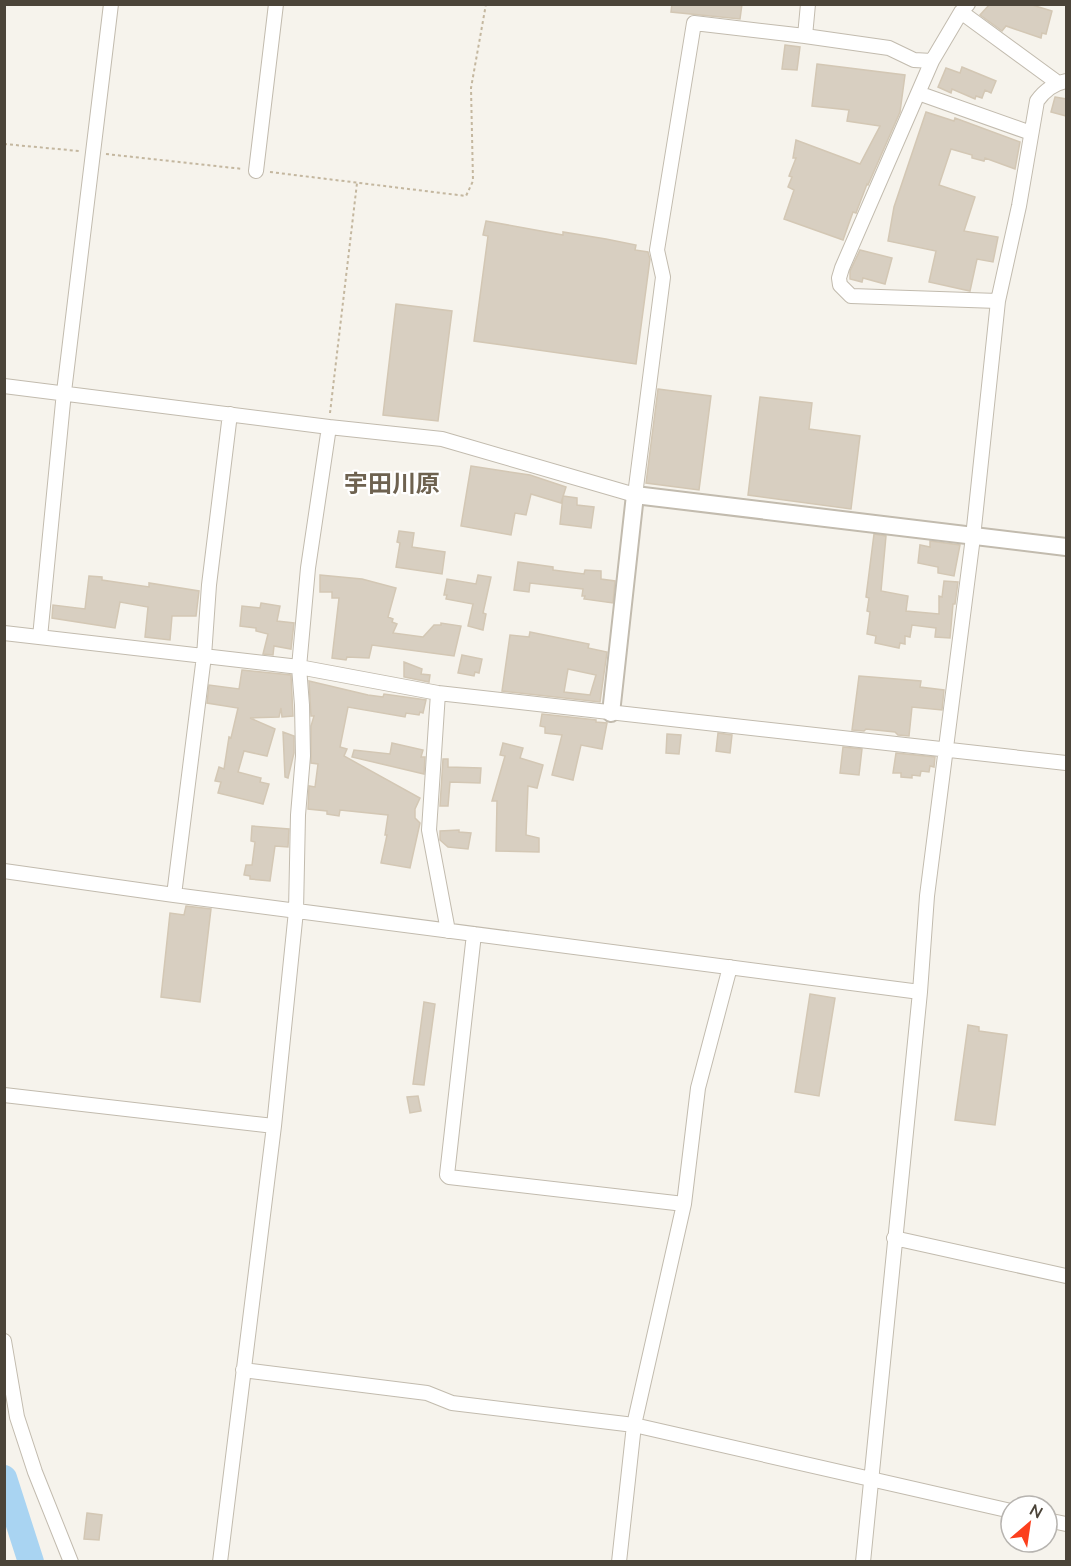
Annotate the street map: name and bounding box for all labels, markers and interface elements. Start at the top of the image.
district label: 宇田川原 [344,468,440,500]
north arrow [999,1494,1059,1554]
text: N [1025,1499,1046,1524]

